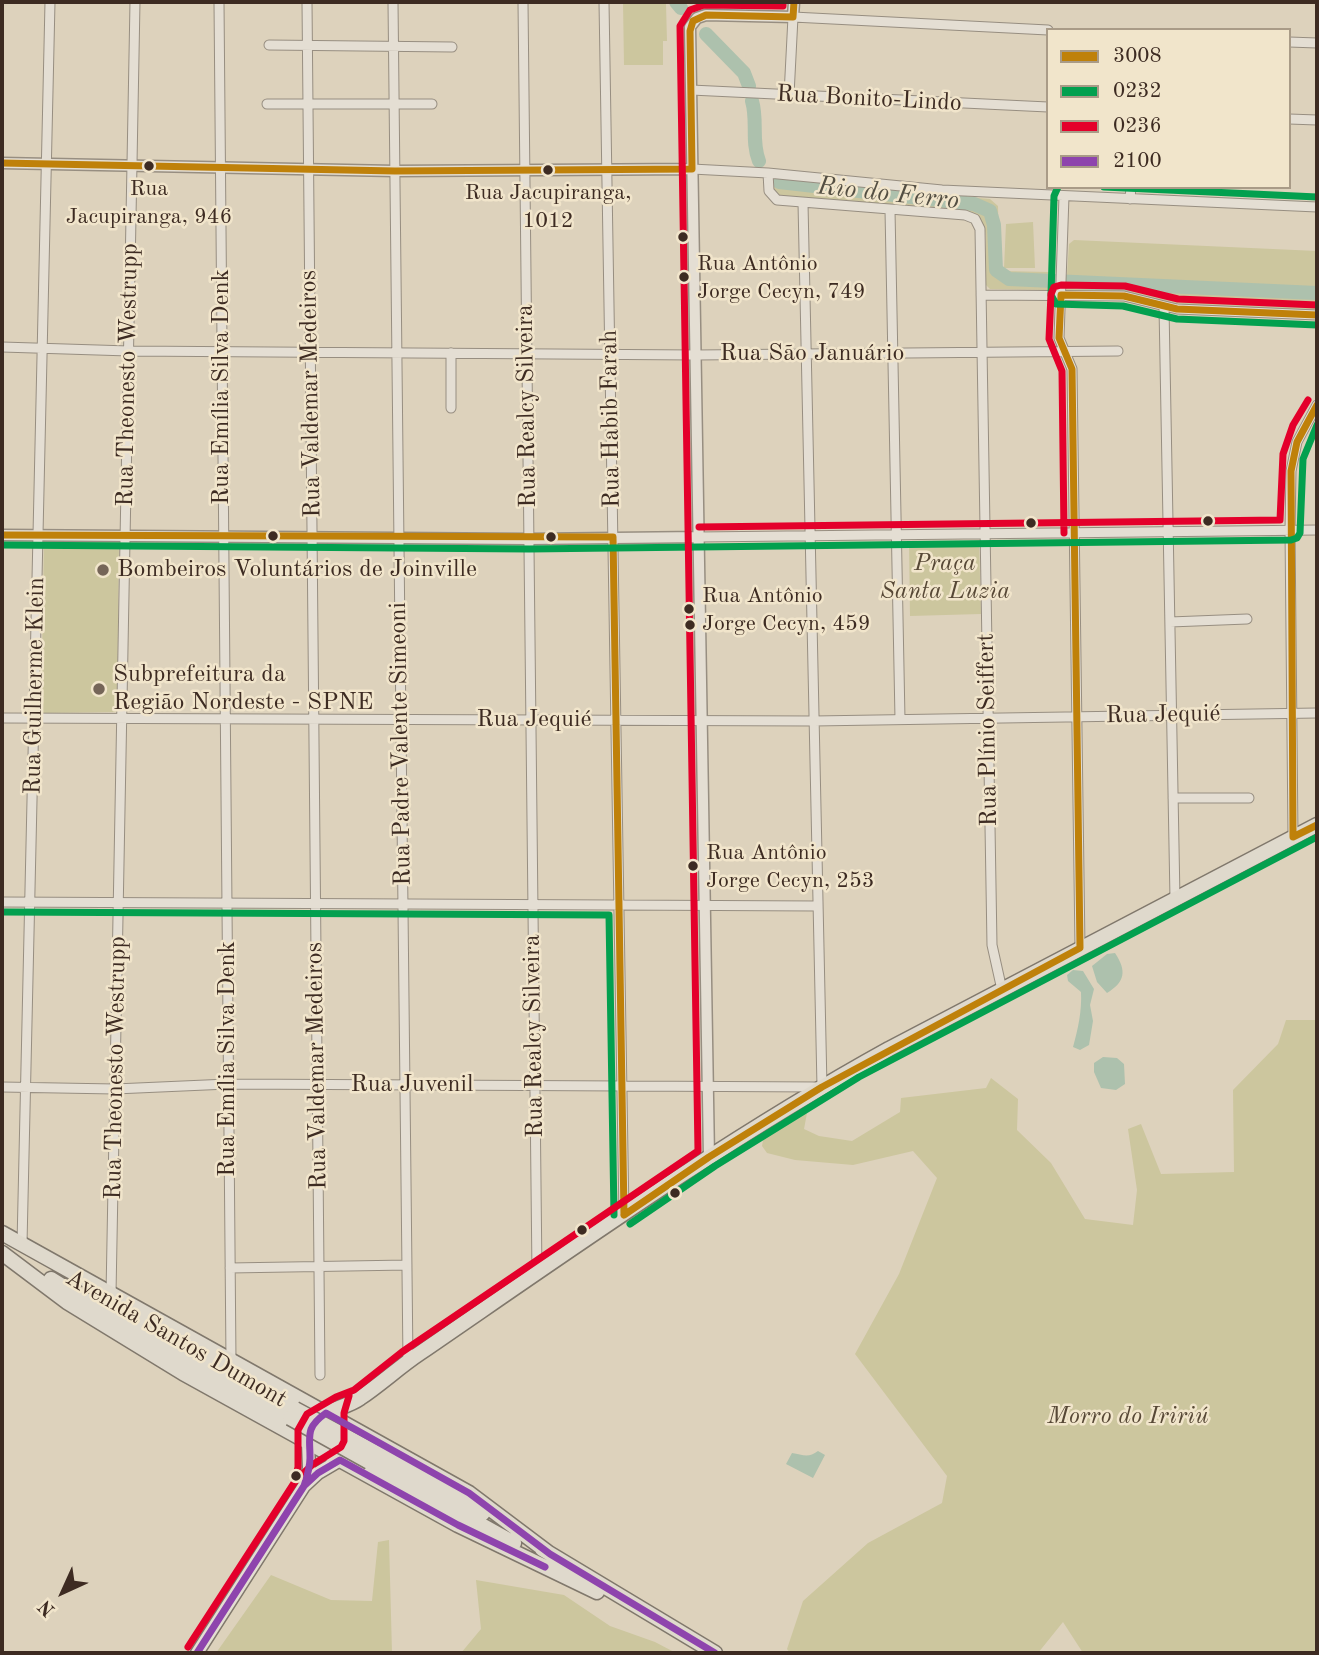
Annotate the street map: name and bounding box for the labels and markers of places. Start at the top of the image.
marker: Rua Jacupiranga, 946 [142,159,156,173]
marker: Rua Jacupiranga, 1012 [541,163,555,177]
place label: Rua Jacupiranga, 946 [66,176,232,228]
place label: Rua Jacupiranga, 1012 [465,180,631,232]
unlabelled marker [676,230,690,244]
place label: Rua Antônio Jorge Cecyn, 749 [697,251,866,302]
marker: Rua Antônio Jorge Cecyn, 749 [677,270,691,284]
unlabelled marker [1201,514,1215,528]
unlabelled marker [1024,516,1038,530]
unlabelled marker [266,529,280,543]
unlabelled marker [544,530,558,544]
place label: Bombeiros Voluntários de Joinville [117,556,477,584]
marker: Bombeiros Voluntários de Joinville [95,562,111,578]
place label: Rua Antônio Jorge Cecyn, 459 [702,583,871,634]
marker: Rua Antônio Jorge Cecyn, 459 [682,602,696,616]
unlabelled marker [683,618,697,632]
place label: Subprefeitura da Região Nordeste - SPNE [113,661,373,717]
marker: Subprefeitura da Região Nordeste - SPNE [91,681,107,697]
place label: Rua Antônio Jorge Cecyn, 253 [706,840,875,892]
marker: Rua Antônio Jorge Cecyn, 253 [686,859,700,873]
unlabelled marker [668,1186,682,1200]
unlabelled marker [575,1223,589,1237]
unlabelled marker [289,1469,303,1483]

